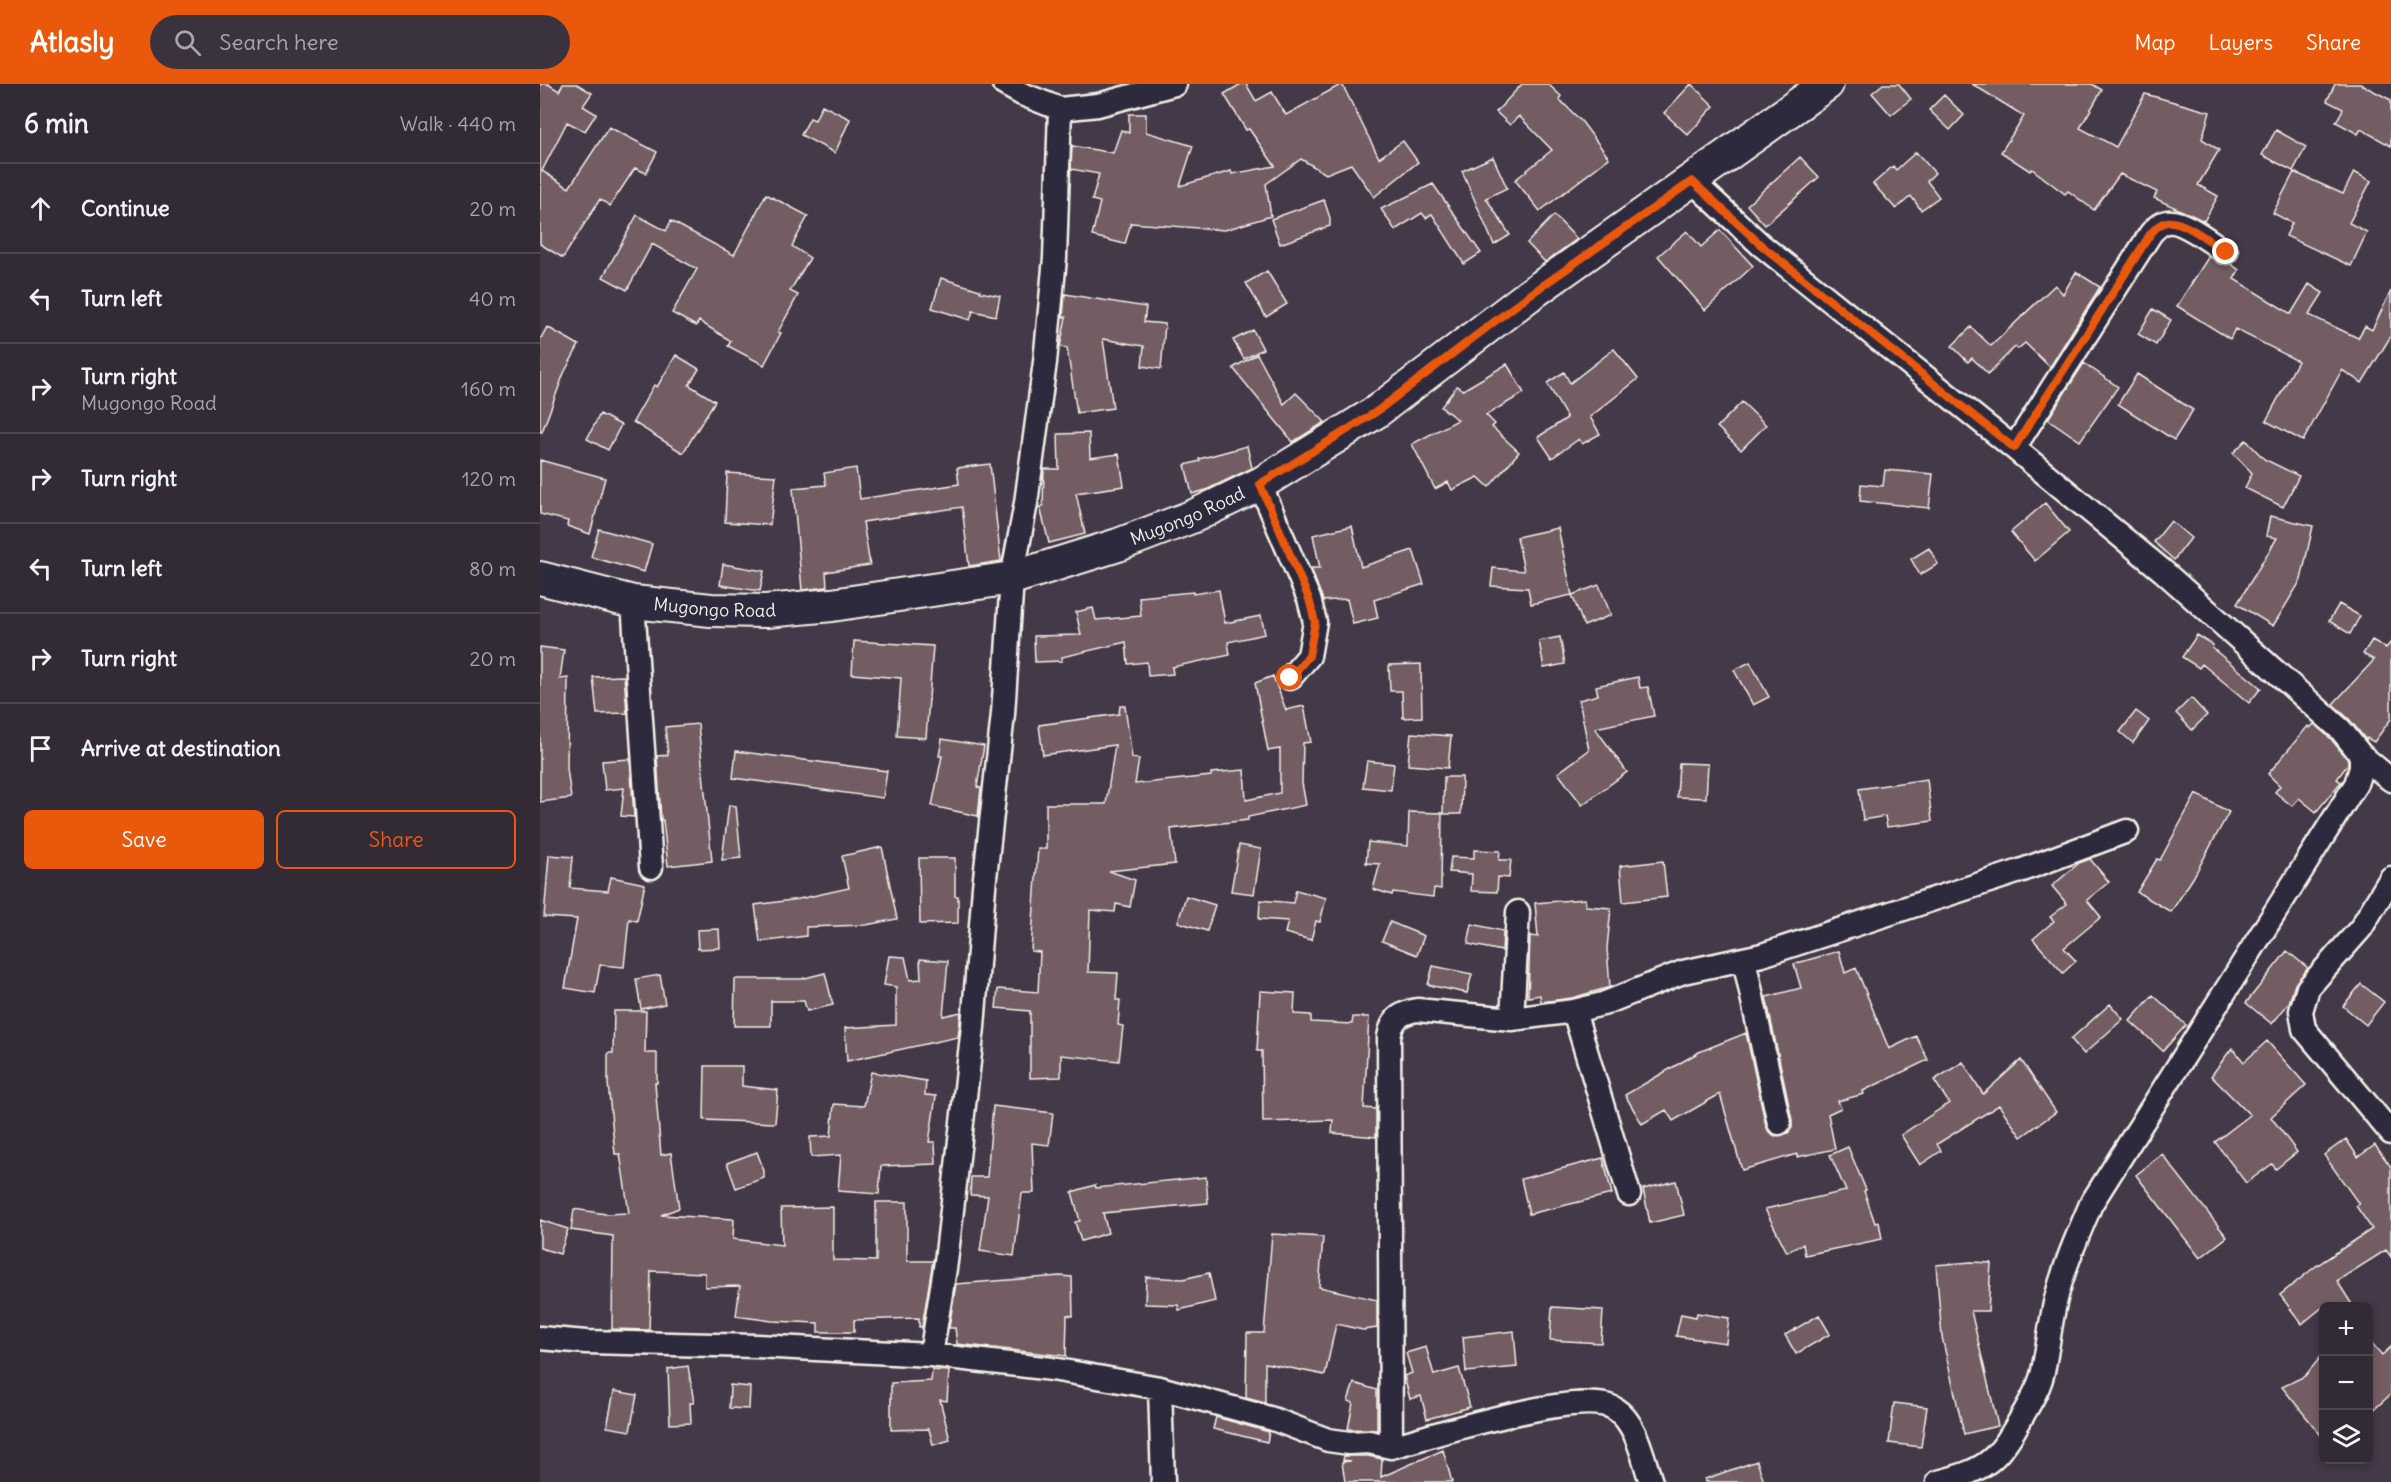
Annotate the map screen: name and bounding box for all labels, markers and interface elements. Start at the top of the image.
search box [150,15,570,69]
text: Atlasly [30,24,114,60]
icon: search [171,26,204,59]
text: Search here [219,28,339,56]
text: Map [2135,29,2175,56]
text: Layers [2208,29,2273,56]
text: Share [2306,29,2361,56]
text: 6 min [24,107,89,140]
text: Walk · 440 m [400,111,516,136]
icon: ahead [24,192,57,225]
text: Continue [81,194,170,222]
text: 20 m [470,196,516,221]
route end [2212,238,2238,264]
icon: left [24,282,57,315]
text: Turn left [81,284,162,312]
text: 40 m [469,286,516,311]
text: Turn right [81,362,177,390]
icon: right [24,372,57,405]
text: 160 m [461,376,516,401]
text: Mugongo Road [81,390,217,415]
icon: right [24,462,57,495]
text: Turn right [81,464,177,492]
text: 120 m [462,466,516,491]
street label: Mugongo Road [1127,481,1249,550]
icon: left [24,552,57,585]
text: Turn left [81,554,162,582]
text: 80 m [469,556,516,581]
street label: Mugongo Road [653,592,777,622]
icon: right [24,642,57,675]
text: Turn right [81,644,177,672]
text: 20 m [470,646,516,671]
route start [1276,664,1302,690]
icon: arrive [24,732,57,765]
text: Arrive at destination [81,734,281,762]
button: Save [24,810,264,869]
button: Share [276,810,516,869]
map controls [2319,1302,2373,1464]
button: + [2319,1302,2373,1356]
button: − [2319,1356,2373,1410]
button: layers [2319,1410,2373,1464]

